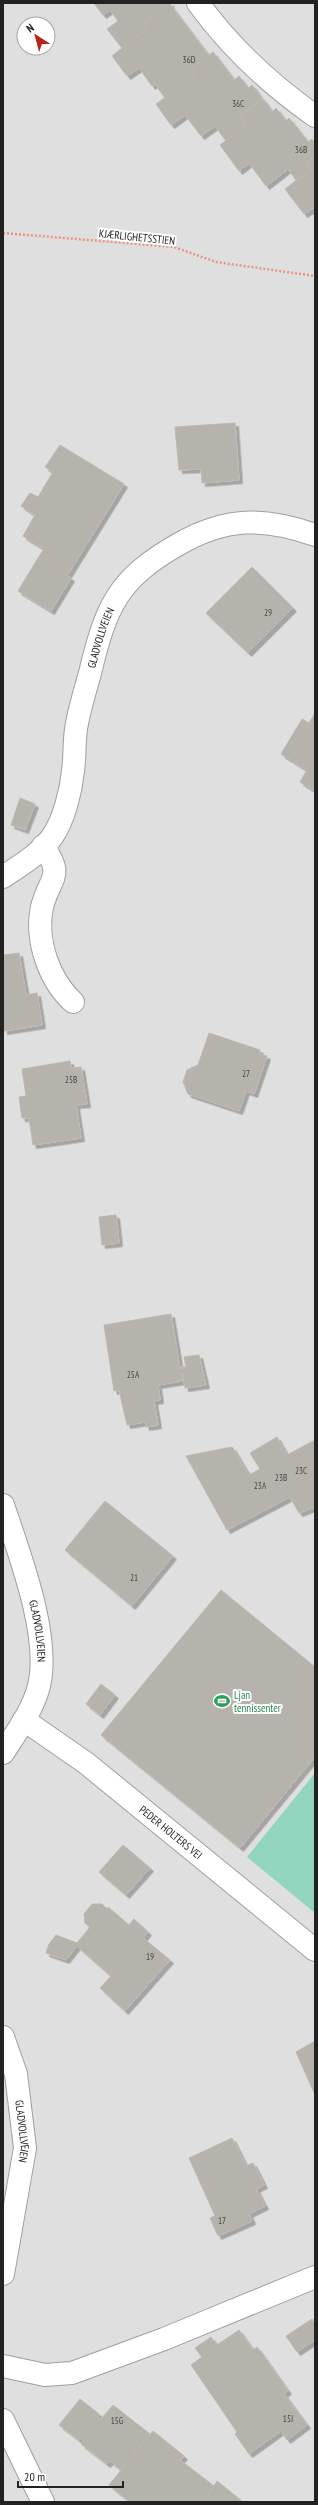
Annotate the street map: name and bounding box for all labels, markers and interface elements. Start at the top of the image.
north arrow [16,16,56,56]
text: N [24,20,37,35]
house number: 36D [183,54,196,65]
house number: 36C [232,98,244,109]
house number: 36B [295,144,307,155]
street label: KJÆRLIGHETSSTIEN [98,226,176,248]
street label: GLADVOLLVEIEN [84,605,117,670]
house number: 29 [264,607,272,618]
house number: 27 [242,1068,250,1079]
house number: 25B [65,1074,77,1085]
house number: 25A [127,1369,140,1380]
house number: 23C [295,1465,307,1476]
house number: 23B [275,1472,287,1483]
house number: 23A [254,1480,267,1491]
house number: 21 [130,1572,138,1583]
street label: GLADVOLLVEIEN [26,1598,49,1662]
place label: Ljan tennissenter [234,1688,281,1715]
sports icon: Ljan tennissenter [213,1692,231,1710]
street label: PEDER HOLTERS VEI [136,1802,205,1862]
house number: 19 [146,1951,154,1962]
street label: GLADVOLLVEIEN [12,2099,32,2164]
house number: 17 [218,2215,226,2226]
house number: 15J [283,2413,293,2424]
house number: 15G [111,2415,124,2426]
scale bar [18,2463,123,2489]
text: 20 m [24,2469,45,2484]

